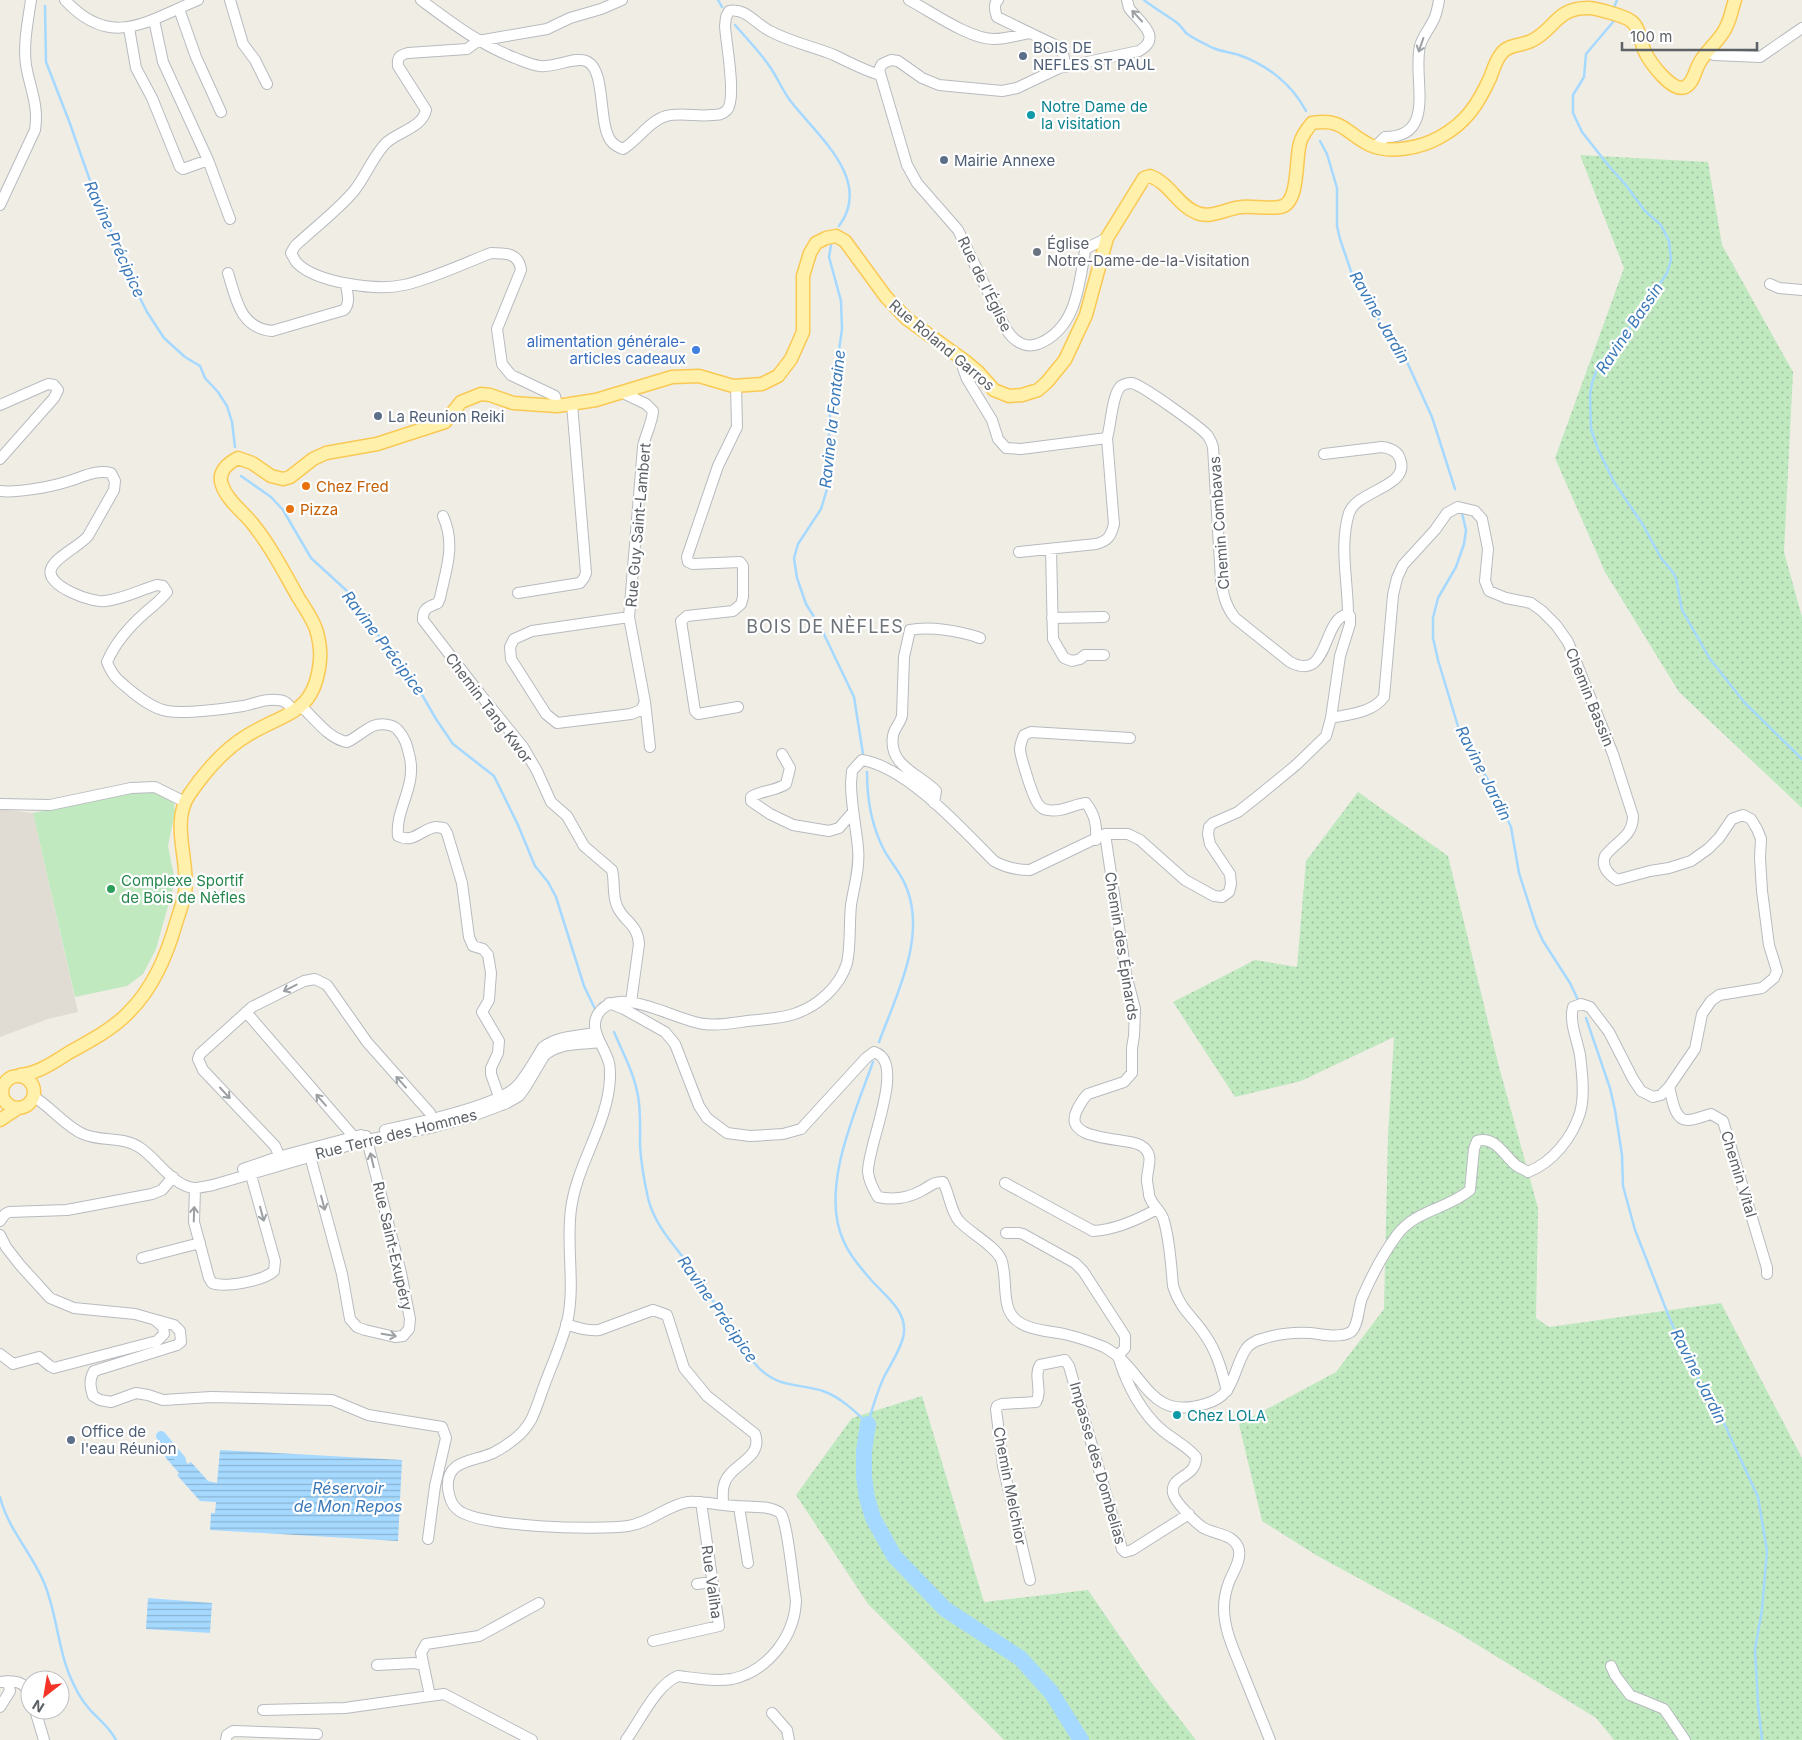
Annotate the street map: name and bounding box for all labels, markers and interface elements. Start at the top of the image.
one-way arrow [1131,9,1143,22]
scale bar [1622,20,1757,52]
text: 100 m [1630,27,1672,46]
one-way arrow [1416,37,1426,53]
place label: BOIS DE NEFLES ST PAUL [1033,38,1155,74]
marker: BOIS DE NEFLES ST PAUL [1017,50,1029,62]
place label: Notre Dame de la visitation [1041,97,1148,133]
marker: Notre Dame de la visitation [1025,109,1037,121]
place label: Mairie Annexe [954,151,1055,170]
marker: Mairie Annexe [938,154,950,166]
water label: Ravine Précipice [80,177,150,301]
street label: Rue de l'Église [954,233,1016,335]
place label: Église Notre-Dame-de-la-Visitation [1047,234,1250,270]
marker: Église Notre-Dame-de-la-Visitation [1031,246,1043,258]
water label: Ravine Jardin [1345,267,1415,367]
water label: Ravine Bassin [1591,278,1667,378]
street label: Rue Roland Garros [885,295,999,395]
place label: alimentation générale- articles cadeaux [527,332,686,368]
marker: alimentation générale- articles cadeaux [690,344,702,356]
water label: Ravine la Fontaine [815,349,849,489]
place label: La Reunion Reiki [388,407,504,426]
marker: La Reunion Reiki [372,410,384,422]
street label: Rue Guy Saint-Lambert [621,442,655,608]
street label: Chemin Combavas [1205,456,1233,590]
place label: Chez Fred [316,477,389,496]
marker: Chez Fred [300,480,312,492]
place label: Pizza [300,500,338,519]
marker: Pizza [284,503,296,515]
water label: Ravine Précipice [338,587,430,699]
district label: BOIS DE NÈFLES [746,615,904,637]
street label: Chemin Bassin [1562,645,1618,749]
street label: Chemin Tang Kwor [441,649,537,767]
water label: Ravine Jardin [1452,722,1516,824]
street label: Chemin des Épinards [1101,870,1143,1022]
place label: Complexe Sportif de Bois de Nèfles [121,871,246,907]
marker: Complexe Sportif de Bois de Nèfles [105,883,117,895]
one-way arrow [283,984,298,993]
one-way arrow [395,1075,407,1088]
one-way arrow [219,1087,231,1100]
one-way arrow [316,1094,327,1107]
street label: Rue Terre des Hommes [313,1105,479,1163]
street label: Chemin Vital [1717,1128,1761,1220]
one-way arrow [367,1152,376,1168]
street label: Rue Saint-Exupéry [369,1180,417,1313]
one-way arrow [318,1195,328,1211]
one-way arrow [257,1205,267,1221]
one-way arrow [190,1206,199,1222]
water label: Ravine Précipice [674,1252,762,1366]
water label: Ravine Jardin [1667,1325,1731,1427]
one-way arrow [380,1331,396,1341]
street label: Impasse des Dombelias [1066,1380,1130,1547]
place label: Chez LOLA [1187,1406,1266,1425]
marker: Chez LOLA [1171,1409,1183,1421]
place label: Office de l'eau Réunion [81,1422,177,1458]
street label: Chemin Melchior [989,1425,1031,1547]
marker: Office de l'eau Réunion [65,1434,77,1446]
water label: Réservoir de Mon Repos [294,1478,402,1516]
street label: Rue Valiha [697,1544,727,1620]
north arrow [20,1670,70,1720]
text: N [29,1697,47,1717]

